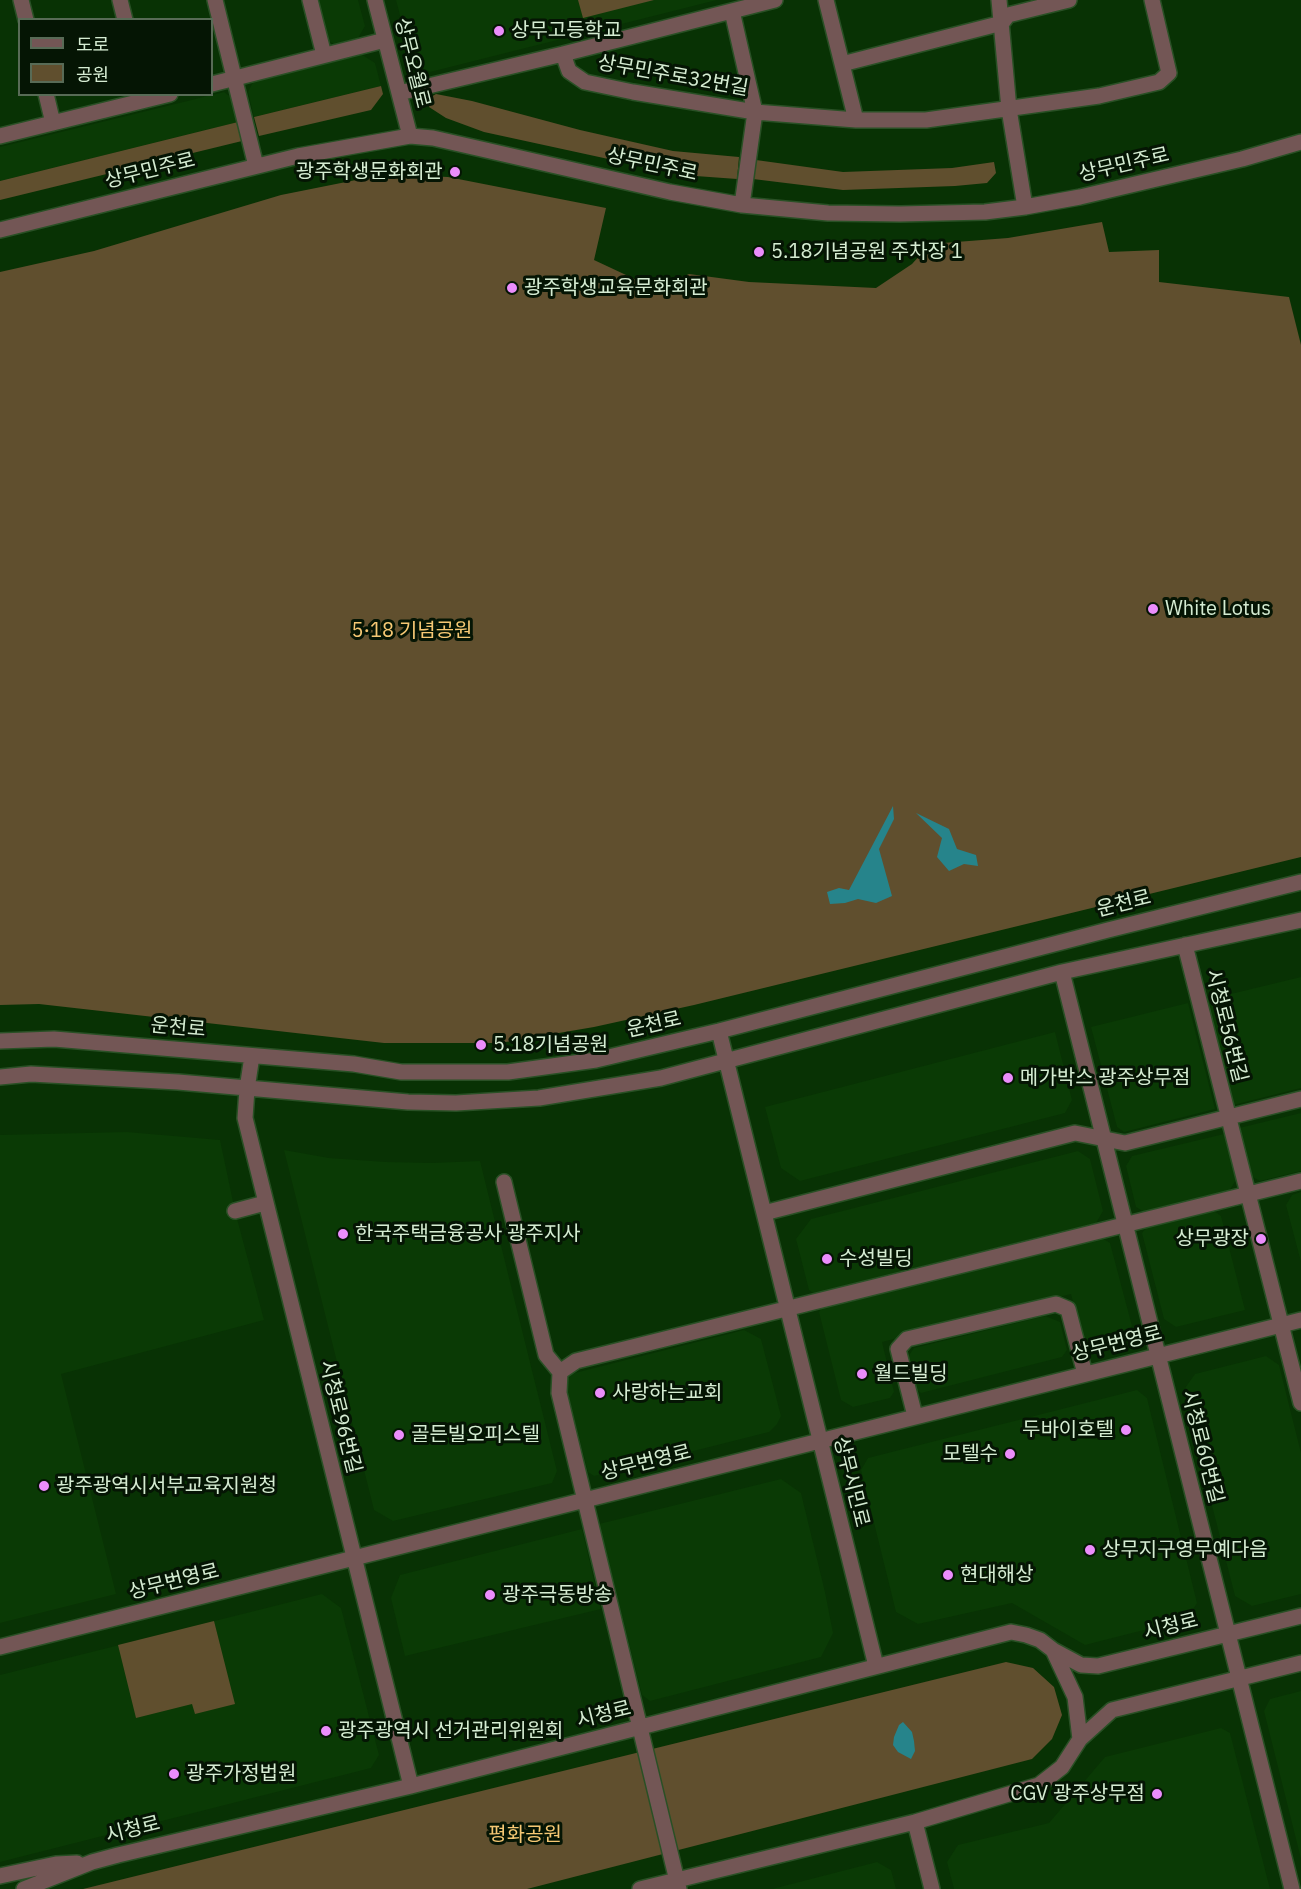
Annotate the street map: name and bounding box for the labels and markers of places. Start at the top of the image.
place label: 상무고등학교 [511,19,621,43]
marker: 상무고등학교 [492,24,506,38]
place label: 광주학생문화회관 [296,160,443,184]
marker: 광주학생문화회관 [448,165,462,179]
place label: 5.18기념공원 주차장 1 [771,240,963,264]
marker: 5.18기념공원 주차장 1 [752,245,766,259]
place label: 광주학생교육문화회관 [524,276,708,300]
marker: 광주학생교육문화회관 [505,281,519,295]
place label: White Lotus [1165,597,1271,621]
marker: White Lotus [1146,602,1160,616]
place label: 5.18기념공원 [493,1033,608,1057]
marker: 5.18기념공원 [474,1038,488,1052]
place label: 메가박스 광주상무점 [1020,1066,1190,1090]
marker: 메가박스 광주상무점 [1001,1071,1015,1085]
place label: 한국주택금융공사 광주지사 [355,1222,581,1246]
marker: 한국주택금융공사 광주지사 [336,1227,350,1241]
place label: 상무광장 [1175,1227,1249,1251]
marker: 상무광장 [1254,1232,1268,1246]
place label: 수성빌딩 [839,1247,913,1271]
marker: 수성빌딩 [820,1252,834,1266]
place label: 월드빌딩 [874,1362,948,1386]
marker: 월드빌딩 [855,1367,869,1381]
place label: 사랑하는교회 [612,1381,722,1405]
marker: 사랑하는교회 [593,1386,607,1400]
place label: 두바이호텔 [1022,1418,1114,1442]
place label: 골든빌오피스텔 [411,1423,540,1447]
marker: 두바이호텔 [1119,1423,1133,1437]
marker: 골든빌오피스텔 [392,1428,406,1442]
place label: 모텔수 [943,1442,998,1466]
marker: 모텔수 [1003,1447,1017,1461]
place label: 광주광역시서부교육지원청 [56,1474,277,1498]
marker: 광주광역시서부교육지원청 [37,1479,51,1493]
place label: 상무지구영무예다음 [1102,1538,1268,1562]
marker: 상무지구영무예다음 [1083,1543,1097,1557]
place label: 현대해상 [960,1563,1034,1587]
marker: 현대해상 [941,1568,955,1582]
place label: 광주극동방송 [502,1583,612,1607]
marker: 광주극동방송 [483,1588,497,1602]
place label: 광주광역시 선거관리위원회 [338,1719,564,1743]
marker: 광주광역시 선거관리위원회 [319,1724,333,1738]
place label: 광주가정법원 [186,1762,296,1786]
marker: 광주가정법원 [167,1767,181,1781]
place label: CGV 광주상무점 [1010,1782,1145,1806]
marker: CGV 광주상무점 [1150,1787,1164,1801]

